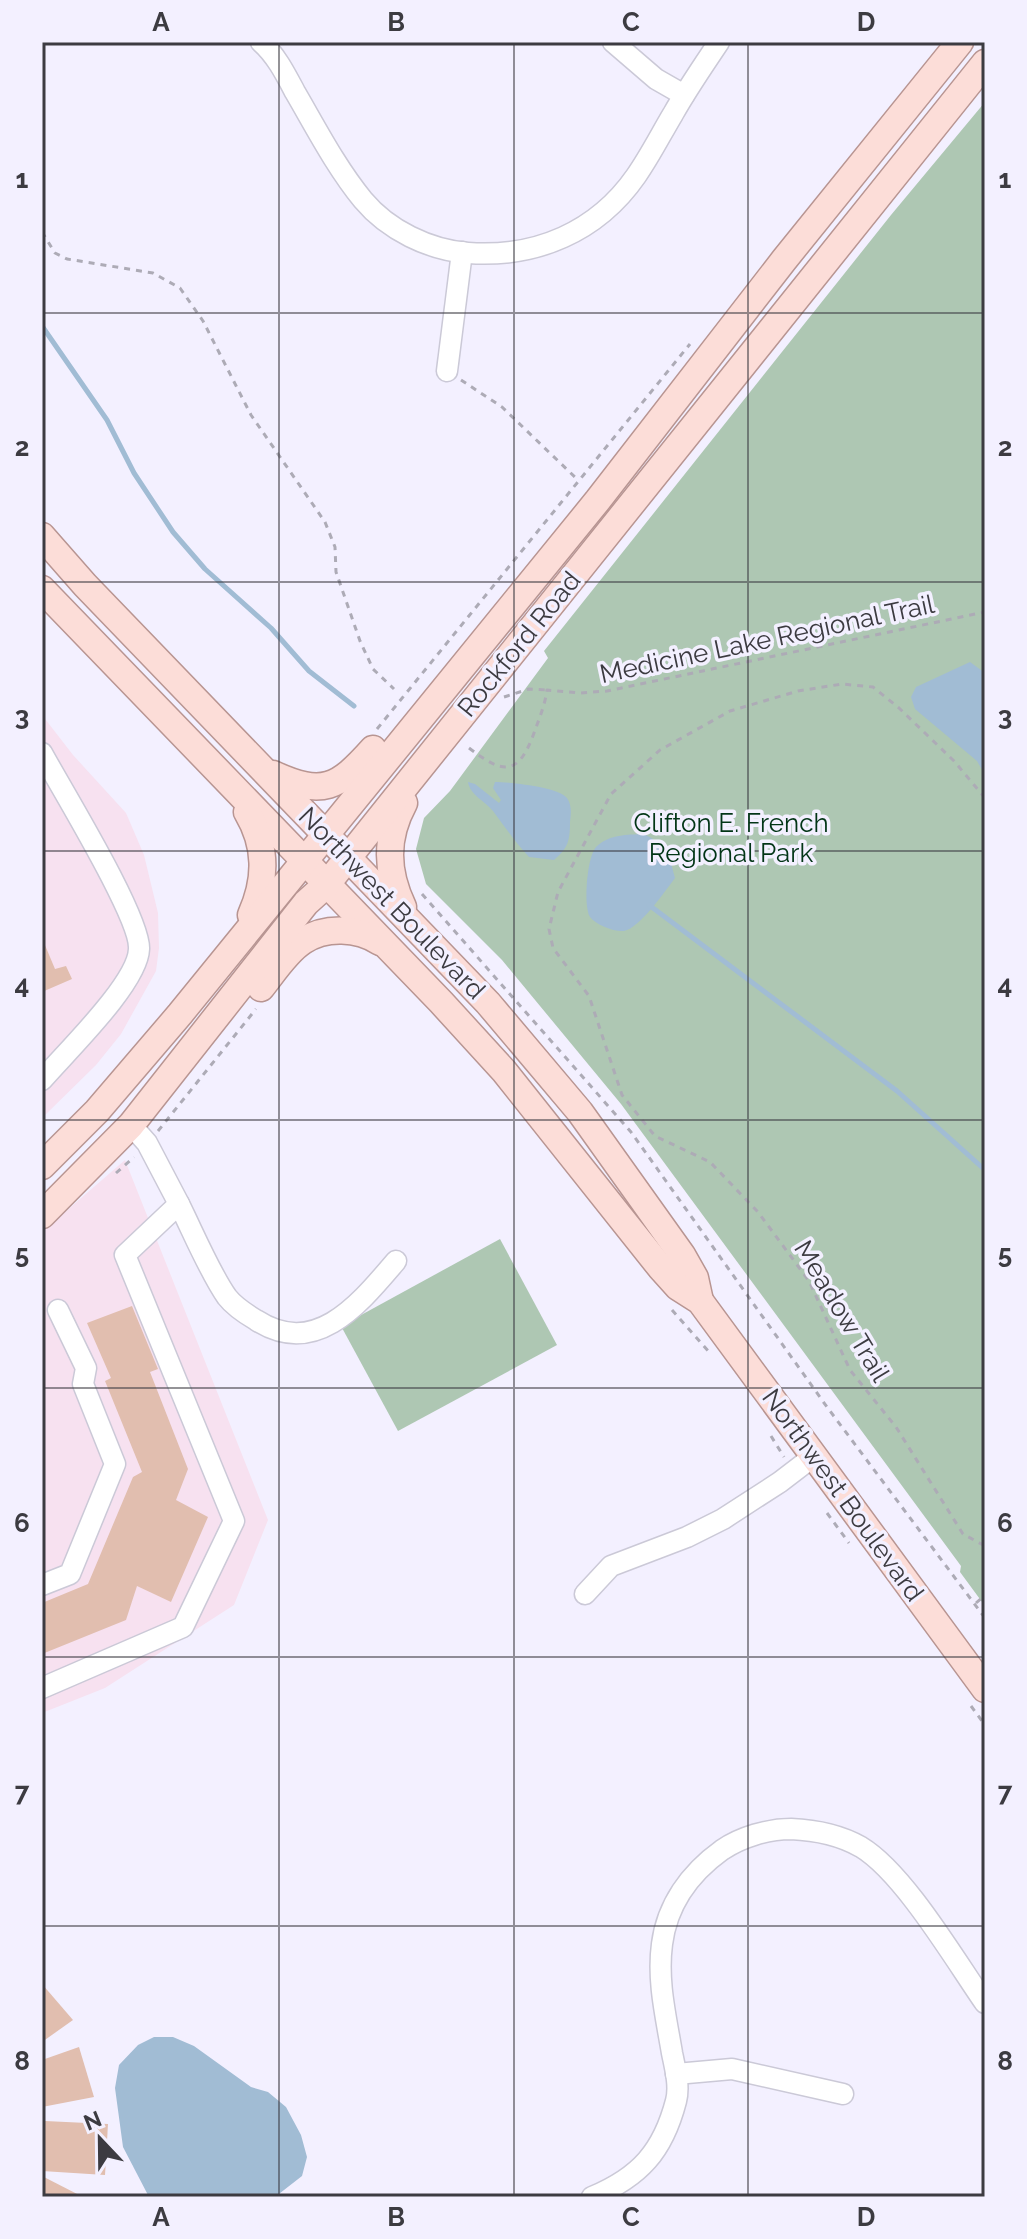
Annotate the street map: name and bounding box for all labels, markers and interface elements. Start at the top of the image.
text: A [152,7,170,37]
text: B [387,7,405,37]
text: C [622,7,640,37]
text: D [857,7,875,37]
text: 1 [16,164,29,194]
text: 1 [999,164,1012,194]
text: 2 [15,432,29,462]
text: 2 [998,432,1012,462]
street label: Rockford Road [451,566,587,722]
street label: Medicine Lake Regional Trail [597,589,938,689]
text: 3 [15,701,29,731]
text: 3 [998,701,1012,731]
street label: Northwest Boulevard [293,801,491,1005]
park label: Clifton E. French Regional Park [633,808,829,868]
text: 4 [15,970,29,1000]
text: 4 [998,970,1012,1000]
street label: Meadow Trail [788,1235,896,1388]
text: 5 [15,1239,29,1269]
text: 5 [998,1239,1012,1269]
street label: Northwest Boulevard [756,1383,930,1607]
text: 6 [14,1508,30,1538]
text: 6 [997,1508,1013,1538]
text: 7 [15,1777,30,1807]
text: 7 [998,1777,1013,1807]
text: 8 [14,2046,30,2076]
text: 8 [997,2046,1013,2076]
north arrow [60,2099,140,2179]
text: N [80,2105,105,2136]
text: A [152,2202,170,2232]
text: B [387,2202,405,2232]
text: C [622,2202,640,2232]
text: D [857,2202,875,2232]

